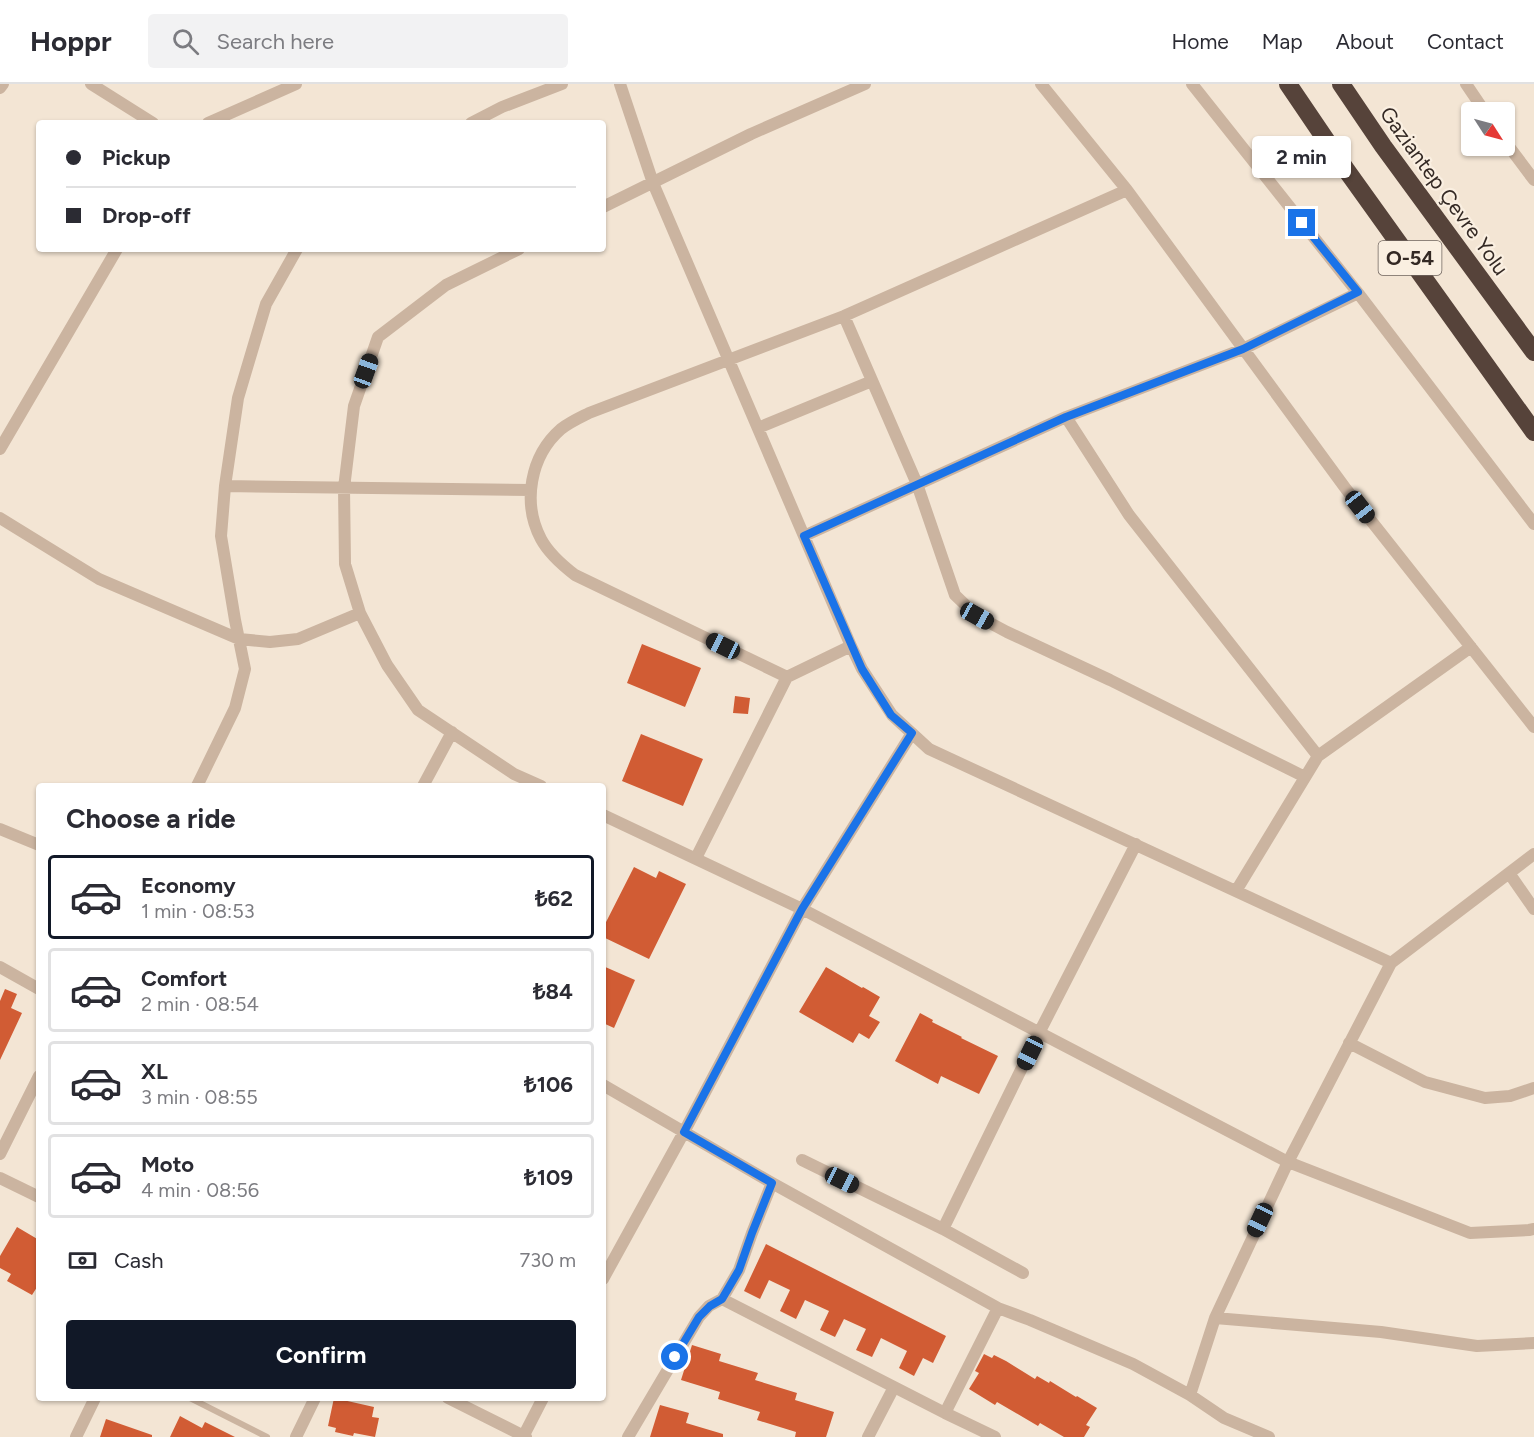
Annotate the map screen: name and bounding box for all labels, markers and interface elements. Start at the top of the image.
search box [148,14,568,68]
text: Hoppr [30,24,112,58]
icon: search [169,25,202,58]
text: Search here [217,28,334,55]
text: Home [1172,29,1229,54]
text: Map [1262,29,1303,54]
text: About [1336,29,1394,54]
text: Contact [1427,29,1504,54]
street label: Gaziantep Çevre Yolu [1375,102,1514,280]
north arrow [1461,102,1515,156]
map controls [1461,102,1515,156]
callout: 2 min [1252,136,1352,178]
text: Pickup [102,144,171,171]
text: 2 min [1276,145,1327,169]
text: Drop-off [102,202,191,229]
route end [1288,209,1315,236]
road number: O-54 [1378,241,1442,275]
car [351,351,381,391]
car [1342,487,1378,527]
car [957,599,997,633]
car [703,630,743,662]
text: Choose a ride [66,802,235,835]
icon: car [69,870,123,924]
text: Economy [141,872,236,899]
text: ₺62 [535,885,573,912]
text: 1 min · 08:53 [141,899,255,923]
icon: car [69,963,123,1017]
text: Comfort [141,965,227,992]
text: ₺84 [533,978,573,1005]
text: 2 min · 08:54 [141,992,259,1016]
car [1014,1033,1046,1073]
icon: car [69,1056,123,1110]
text: XL [141,1058,168,1085]
text: ₺106 [524,1071,573,1098]
text: 3 min · 08:55 [141,1085,258,1109]
icon: car [69,1149,123,1203]
text: Moto [141,1151,194,1178]
text: ₺109 [524,1164,573,1191]
car [822,1164,862,1196]
text: 4 min · 08:56 [141,1178,259,1202]
car [1244,1200,1276,1240]
icon: cash [66,1244,99,1277]
text: Cash [114,1247,164,1274]
text: 730 m [520,1248,576,1272]
button: Confirm [66,1320,576,1389]
route start [661,1343,688,1370]

